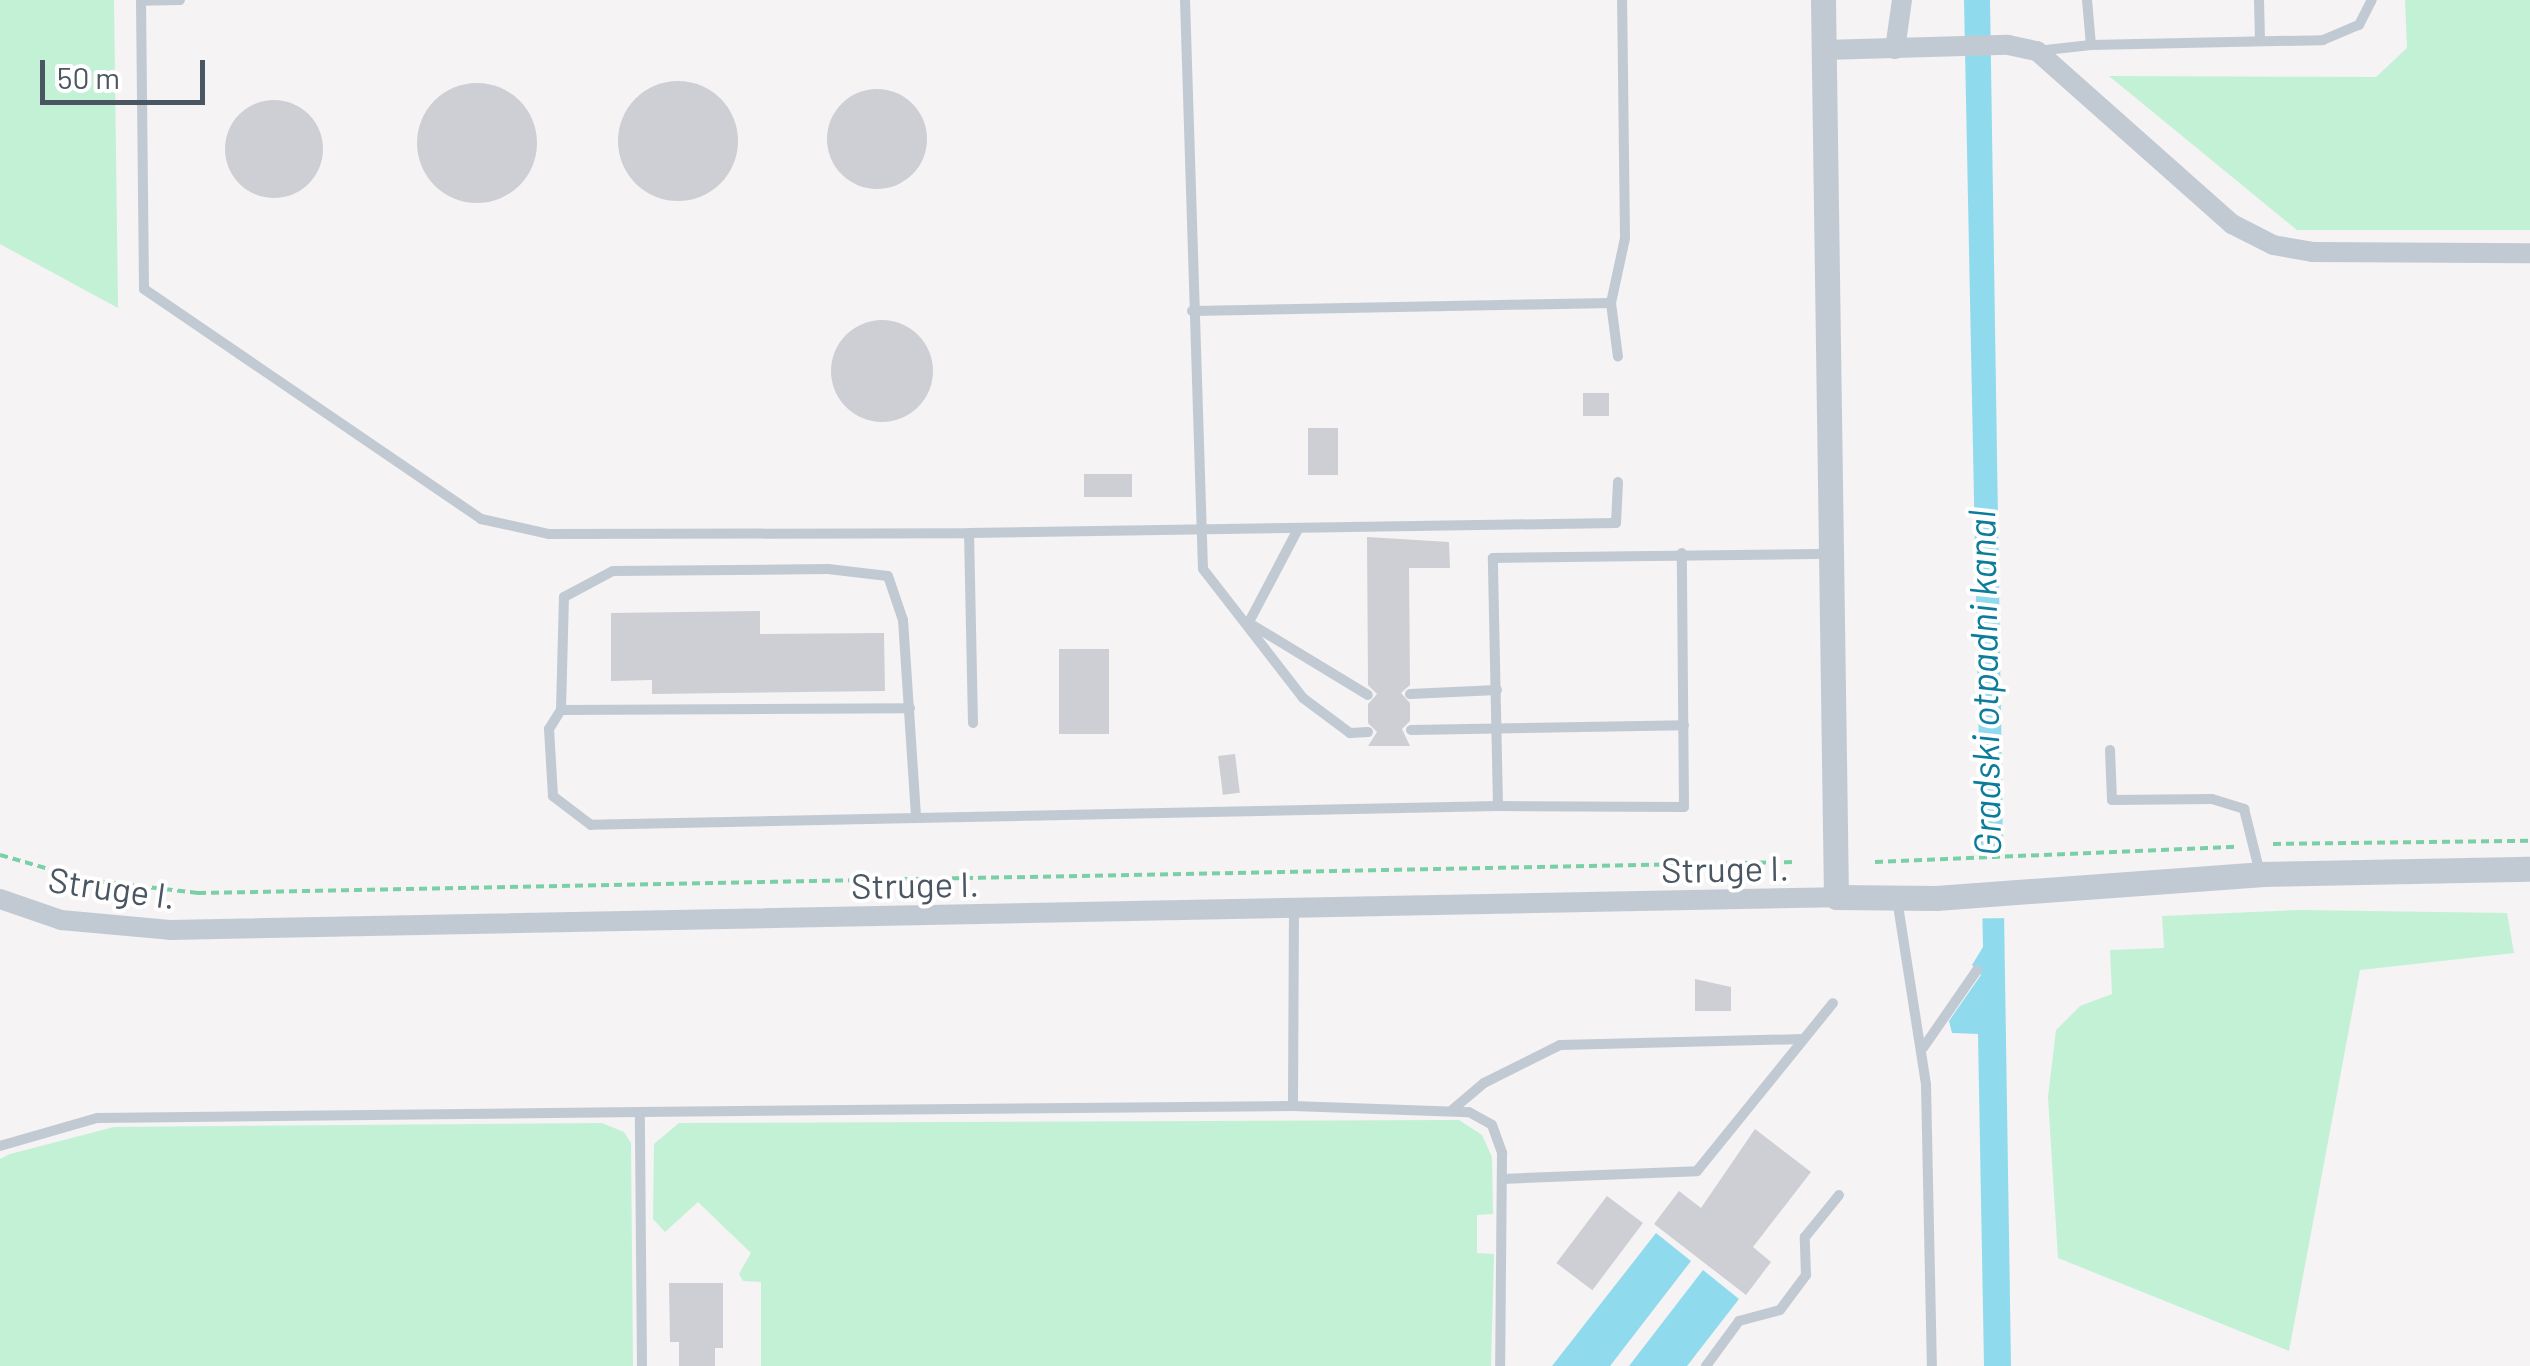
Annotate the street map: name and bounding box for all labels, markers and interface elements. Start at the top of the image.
scale bar [45,40,210,102]
text: 50 m [57,59,120,95]
water label: Gradski otpadni kanal [1958,510,2010,856]
street label: Struge I. [1661,846,1789,890]
street label: Struge I. [46,857,178,917]
street label: Struge I. [851,862,979,906]

